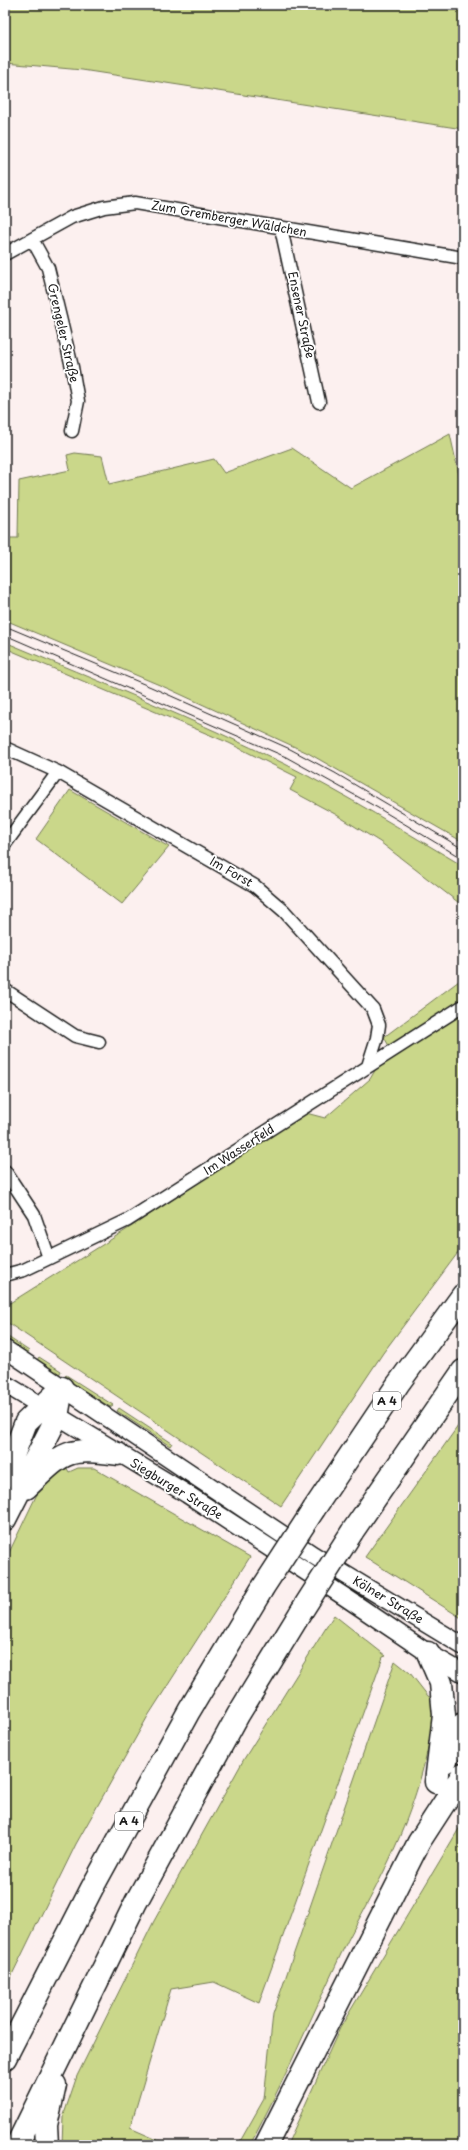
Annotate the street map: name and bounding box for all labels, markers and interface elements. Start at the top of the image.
street label: Zum Gremberger Wäldchen [150,195,308,241]
street label: Ensener Straße [284,270,320,360]
street label: Grengeler Straße [44,281,84,384]
street label: Im Forst [207,852,257,891]
street label: Im Wasserfeld [199,1119,277,1179]
road number: A 4 [373,1392,401,1410]
street label: Siegburger Straße [127,1453,226,1523]
street label: Kölner Straße [350,1571,427,1627]
road number: A 4 [115,1812,143,1830]

